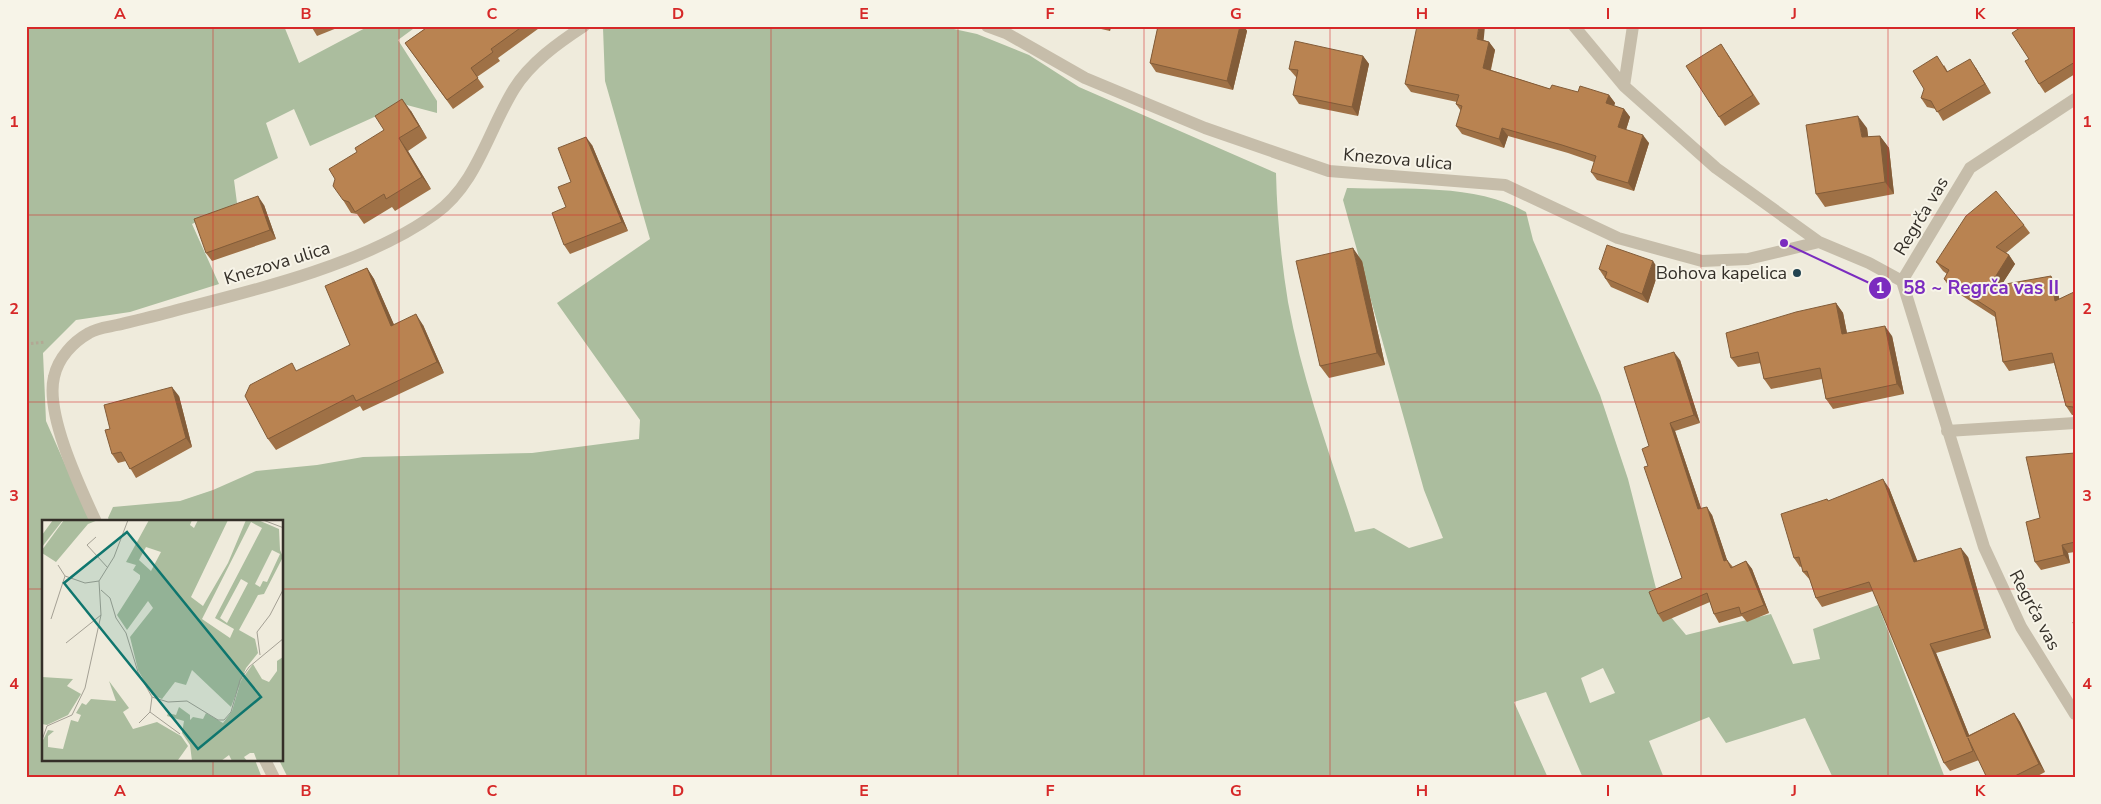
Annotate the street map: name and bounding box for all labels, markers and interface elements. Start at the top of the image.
text: A [114,3,126,25]
text: B [300,3,312,25]
text: C [487,3,498,25]
text: D [672,3,684,25]
text: E [859,3,869,25]
text: F [1046,3,1055,25]
text: G [1230,3,1242,25]
text: H [1416,3,1428,25]
text: I [1606,3,1610,25]
text: J [1790,3,1797,25]
text: K [1975,3,1987,25]
text: 1 [9,111,19,133]
text: 1 [2082,111,2092,133]
street label: Knezova ulica [1342,142,1454,176]
street label: Regrča vas [1888,172,1954,260]
street label: Knezova ulica [221,235,333,291]
place label: Bohova kapelica [1656,261,1787,285]
marker: Bohova kapelica [1791,267,1803,279]
callout: 58 ~ Regrča vas II [1868,271,2069,305]
text: 58 ~ Regrča vas II [1903,275,2059,301]
text: 1 [1875,278,1885,298]
text: 2 [9,298,19,320]
text: 2 [2082,298,2092,320]
text: 3 [9,485,19,507]
text: 3 [2082,485,2092,507]
inset map [42,520,284,762]
street label: Regrča vas [2004,566,2066,654]
text: 4 [9,673,19,695]
text: 4 [2082,673,2092,695]
text: A [114,780,126,802]
text: B [300,780,312,802]
text: C [487,780,498,802]
text: D [672,780,684,802]
text: E [859,780,869,802]
text: F [1046,780,1055,802]
text: G [1230,780,1242,802]
text: H [1416,780,1428,802]
text: I [1606,780,1610,802]
text: J [1790,780,1797,802]
text: K [1975,780,1987,802]

